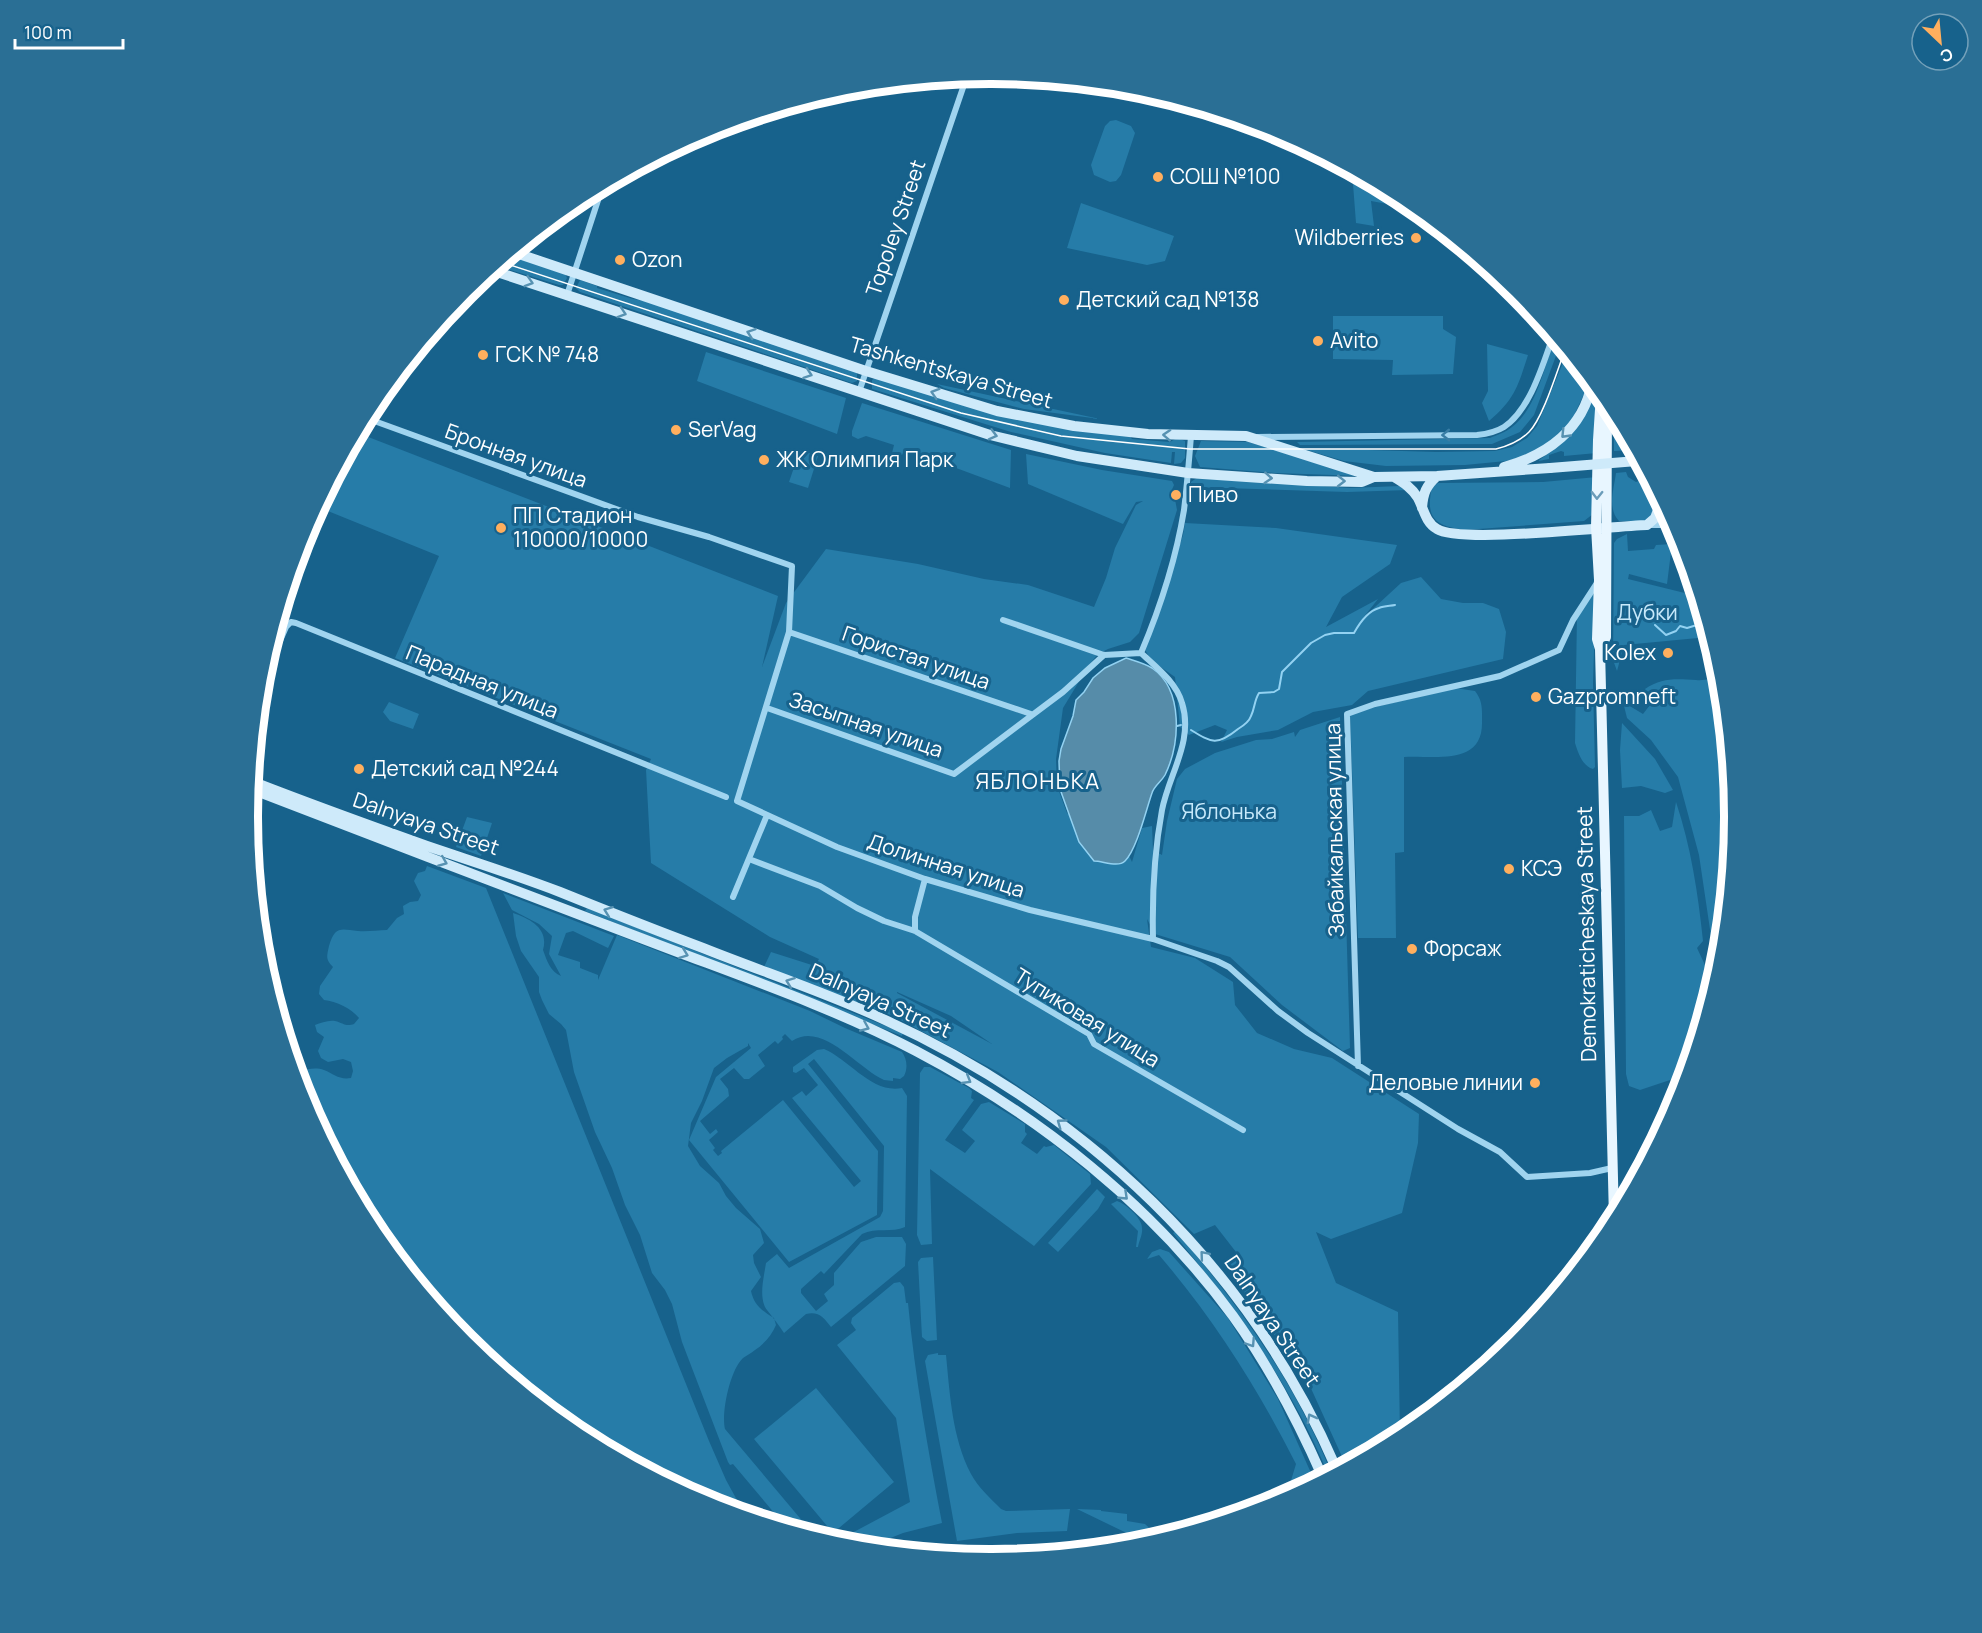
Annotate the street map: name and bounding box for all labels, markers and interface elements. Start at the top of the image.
scale bar [15,12,123,50]
north arrow [1910,12,1970,72]
text: 100 m [24,20,72,44]
text: С [1936,43,1957,68]
street label: Topoley Street [859,156,931,299]
place label: СОШ №100 [1170,162,1281,190]
marker: СОШ №100 [1151,170,1165,184]
place label: Wildberries [1294,223,1404,251]
marker: Wildberries [1409,231,1423,245]
place label: Ozon [632,245,682,273]
marker: Ozon [613,253,627,267]
one-way arrow [523,275,534,287]
place label: Детский сад №138 [1076,285,1259,313]
marker: Детский сад №138 [1057,293,1071,307]
one-way arrow [616,306,627,319]
place label: Avito [1330,326,1378,354]
one-way arrow [746,327,757,340]
street label: Tashkentskaya Street [847,330,1056,414]
marker: Avito [1311,334,1325,348]
place label: ГСК № 748 [495,340,599,368]
marker: ГСК № 748 [476,348,490,362]
one-way arrow [802,367,813,380]
one-way arrow [930,388,941,400]
place label: SerVag [688,415,757,443]
street label: Бронная улица [441,416,591,494]
marker: SerVag [669,423,683,437]
one-way arrow [1561,427,1572,438]
one-way arrow [987,428,998,440]
one-way arrow [1162,429,1171,442]
one-way arrow [1442,429,1451,442]
place label: ЖК Олимпия Парк [776,445,954,473]
marker: ЖК Олимпия Парк [757,453,771,467]
one-way arrow [1263,471,1272,484]
one-way arrow [1336,475,1345,488]
place label: Пиво [1188,480,1238,508]
marker: Пиво [1169,488,1183,502]
one-way arrow [1590,490,1603,499]
place label: ПП Стадион 110000/10000 [513,501,648,553]
marker: ПП Стадион 110000/10000 [494,521,508,535]
park label: Дубки [1616,598,1678,626]
street label: Гористая улица [839,619,994,695]
street label: Парадная улица [402,638,563,724]
place label: Kolex [1604,638,1656,666]
marker: Kolex [1661,646,1675,660]
place label: Gazpromneft [1548,682,1676,710]
street label: Засыпная улица [786,685,947,764]
marker: Gazpromneft [1529,690,1543,704]
street label: Забайкальская улица [1318,723,1350,937]
place label: Детский сад №244 [371,754,559,782]
marker: Детский сад №244 [352,762,366,776]
district label: ЯБЛОНЬКА [975,766,1101,796]
street label: Dalnyaya Street [350,785,503,861]
park label: Яблонька [1181,797,1277,825]
street label: Demokraticheskaya Street [1570,806,1602,1062]
street label: Долинная улица [864,826,1028,904]
place label: КСЭ [1521,854,1562,882]
one-way arrow [436,855,447,867]
marker: КСЭ [1502,862,1516,876]
one-way arrow [603,906,614,919]
place label: Форсаж [1424,934,1502,962]
marker: Форсаж [1405,942,1419,956]
one-way arrow [678,947,689,960]
street label: Dalnyaya Street [805,956,956,1044]
street label: Тупиковая улица [1009,961,1166,1073]
one-way arrow [785,977,796,989]
one-way arrow [858,1019,869,1031]
place label: Деловые линии [1369,1068,1523,1096]
one-way arrow [961,1073,971,1085]
marker: Деловые линии [1528,1076,1542,1090]
one-way arrow [1056,1120,1067,1131]
one-way arrow [1117,1188,1128,1199]
street label: Dalnyaya Street [1219,1249,1327,1392]
one-way arrow [1200,1251,1211,1262]
one-way arrow [1244,1336,1255,1347]
one-way arrow [1307,1413,1318,1424]

